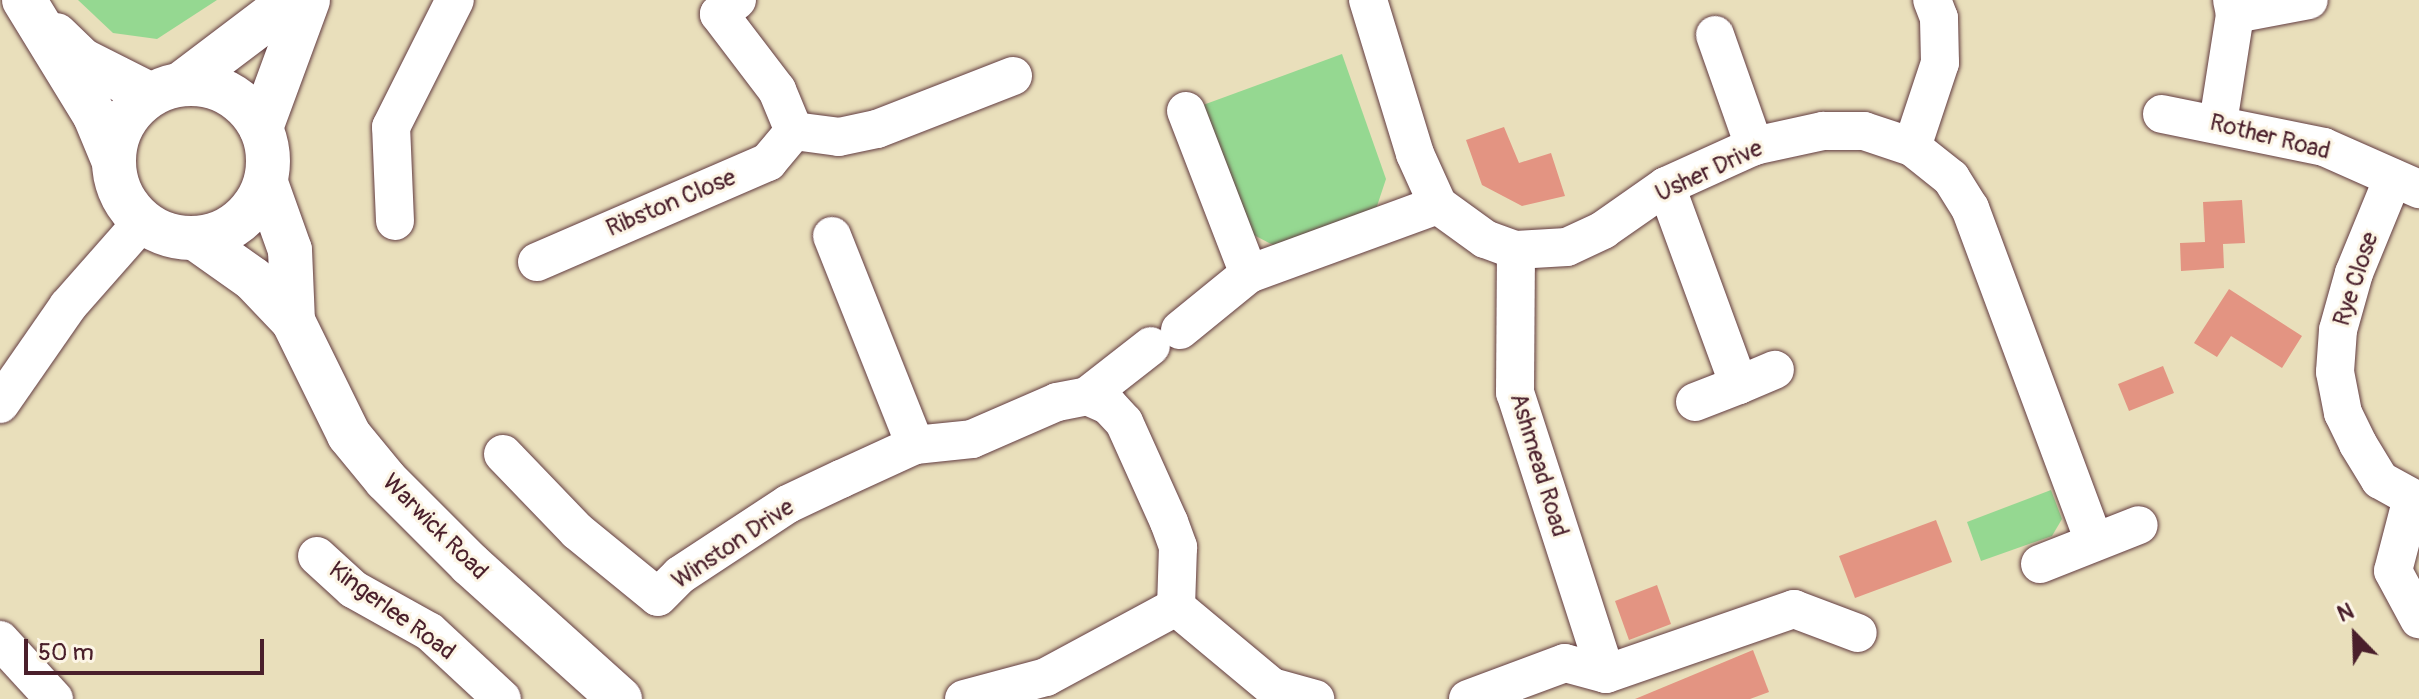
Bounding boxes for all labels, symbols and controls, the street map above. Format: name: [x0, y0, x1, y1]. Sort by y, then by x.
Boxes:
street label: Rother Road: [2207, 108, 2333, 166]
street label: Usher Drive: [1651, 134, 1767, 208]
street label: Ribston Close: [602, 163, 740, 243]
street label: Rye Close: [2327, 228, 2385, 330]
street label: Ashmead Road: [1504, 390, 1574, 540]
street label: Warwick Road: [376, 468, 494, 586]
street label: Winston Drive: [667, 493, 799, 595]
street label: Kingerlee Road: [323, 556, 461, 666]
north arrow: [2315, 595, 2395, 675]
text: N: [2333, 597, 2358, 629]
scale bar: [28, 623, 268, 673]
text: 50 m: [38, 638, 94, 667]

